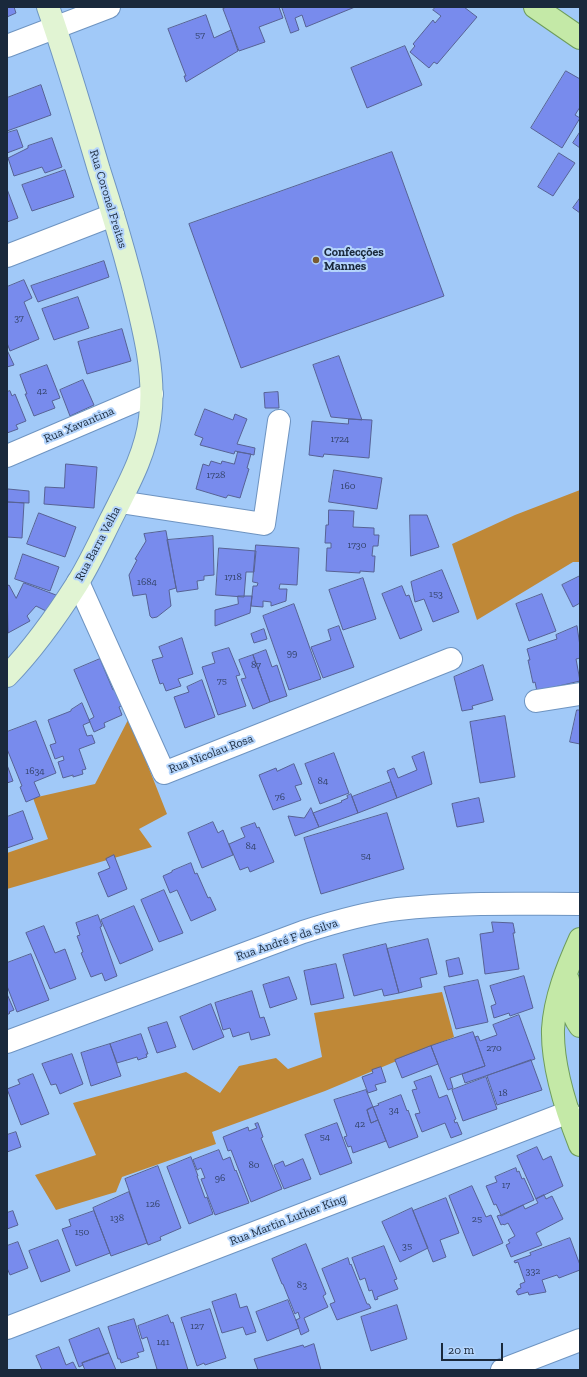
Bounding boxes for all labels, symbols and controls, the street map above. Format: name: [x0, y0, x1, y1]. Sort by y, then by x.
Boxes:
house number: 57: [195, 29, 205, 41]
street label: Rua Coronel Freitas: [86, 148, 130, 250]
place label: Confecções Mannes: [324, 246, 384, 274]
marker: Confecções Mannes: [311, 255, 321, 265]
house number: 37: [14, 312, 24, 324]
house number: 42: [37, 385, 47, 397]
street label: Rua Xavantina: [42, 404, 116, 446]
house number: 1724: [331, 433, 349, 445]
house number: 1728: [207, 469, 225, 481]
house number: 160: [341, 480, 355, 492]
street label: Rua Barra Velha: [72, 504, 124, 584]
house number: 1730: [347, 539, 367, 551]
house number: 1718: [224, 571, 242, 583]
house number: 1684: [137, 576, 157, 588]
house number: 153: [429, 588, 443, 600]
house number: 99: [287, 647, 297, 659]
house number: 87: [251, 659, 261, 671]
house number: 75: [217, 675, 227, 687]
street label: Rua Nicolau Rosa: [167, 731, 255, 777]
house number: 1634: [25, 765, 45, 777]
house number: 84: [318, 775, 328, 787]
house number: 76: [275, 791, 285, 803]
house number: 84: [246, 840, 256, 852]
house number: 54: [361, 850, 371, 862]
street label: Rua André F da Silva: [234, 916, 340, 964]
house number: 270: [486, 1042, 502, 1054]
house number: 18: [498, 1087, 508, 1099]
house number: 34: [389, 1104, 399, 1116]
house number: 42: [355, 1118, 365, 1130]
house number: 54: [320, 1131, 330, 1143]
house number: 80: [248, 1159, 260, 1171]
house number: 96: [215, 1172, 225, 1184]
house number: 17: [502, 1179, 510, 1191]
street label: Rua Martin Luther King: [228, 1191, 348, 1249]
house number: 126: [146, 1198, 160, 1210]
house number: 138: [110, 1212, 124, 1224]
house number: 25: [472, 1213, 482, 1225]
house number: 150: [75, 1226, 89, 1238]
house number: 35: [402, 1240, 412, 1252]
house number: 332: [526, 1265, 540, 1277]
house number: 83: [297, 1279, 307, 1291]
house number: 127: [190, 1320, 204, 1332]
scale bar: [443, 1335, 505, 1361]
house number: 141: [156, 1336, 170, 1348]
text: 20 m: [448, 1343, 474, 1357]

